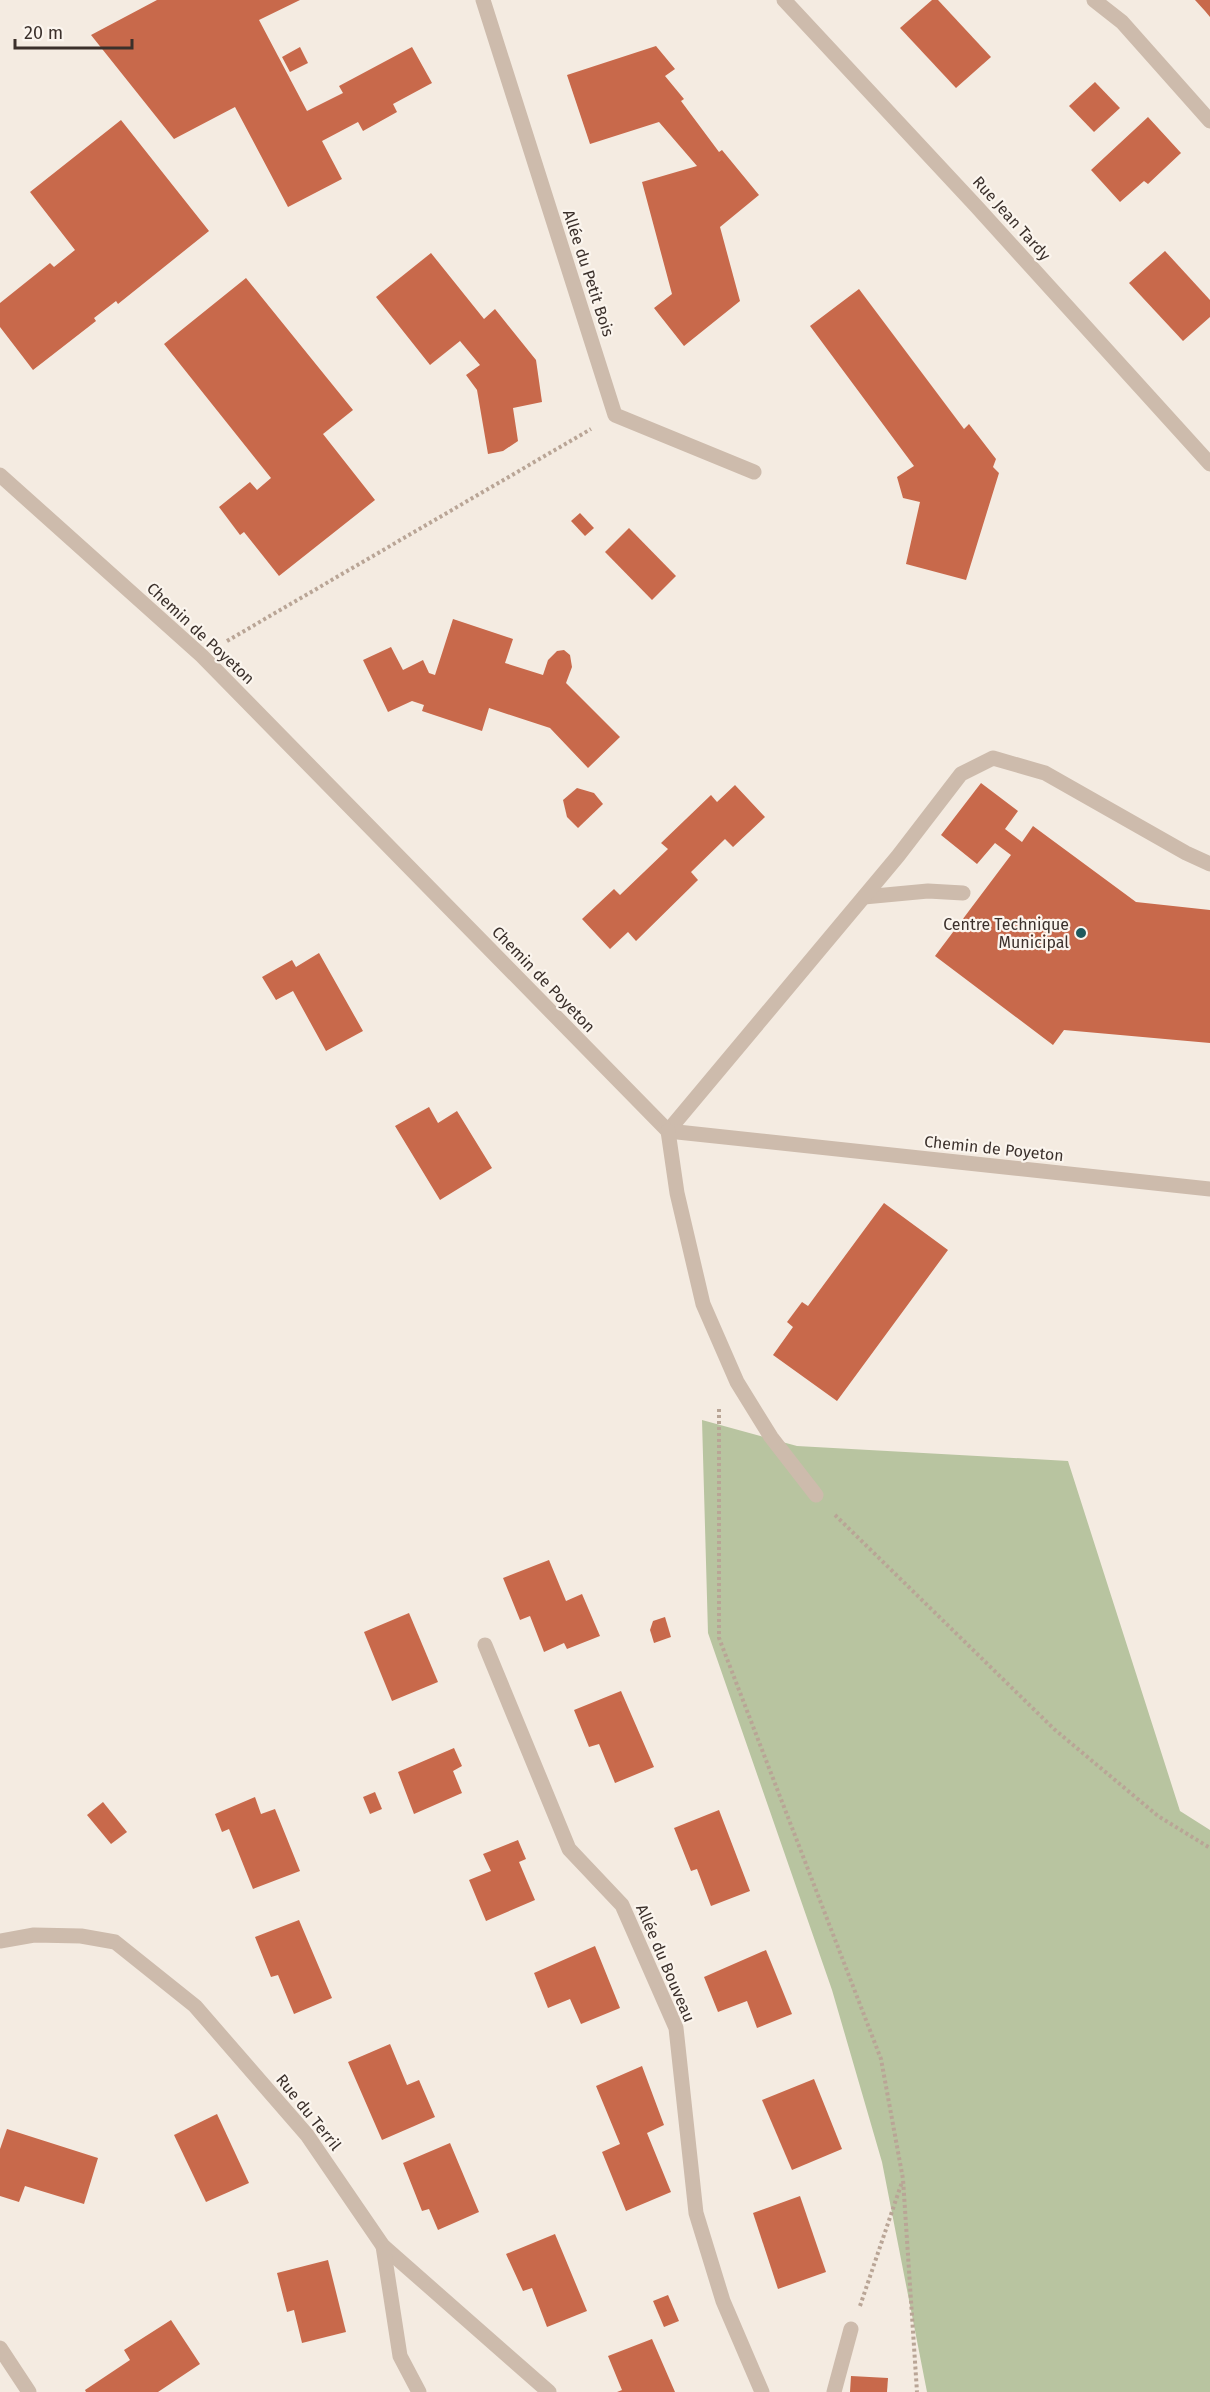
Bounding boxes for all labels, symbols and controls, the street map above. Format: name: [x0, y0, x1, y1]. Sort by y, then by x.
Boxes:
scale bar: [15, 12, 132, 50]
text: 20 m: [24, 22, 63, 44]
street label: Rue Jean Tardy: [969, 172, 1055, 265]
street label: Allée du Petit Bois: [559, 207, 618, 339]
street label: Chemin de Poyeton: [143, 579, 258, 688]
place label: Centre Technique Municipal: [943, 915, 1069, 952]
street label: Chemin de Poyeton: [488, 922, 599, 1036]
marker: Centre Technique Municipal: [1074, 926, 1088, 940]
street label: Chemin de Poyeton: [923, 1132, 1065, 1165]
street label: Allée du Bouveau: [632, 1901, 699, 2025]
street label: Rue du Terril: [272, 2070, 345, 2155]

